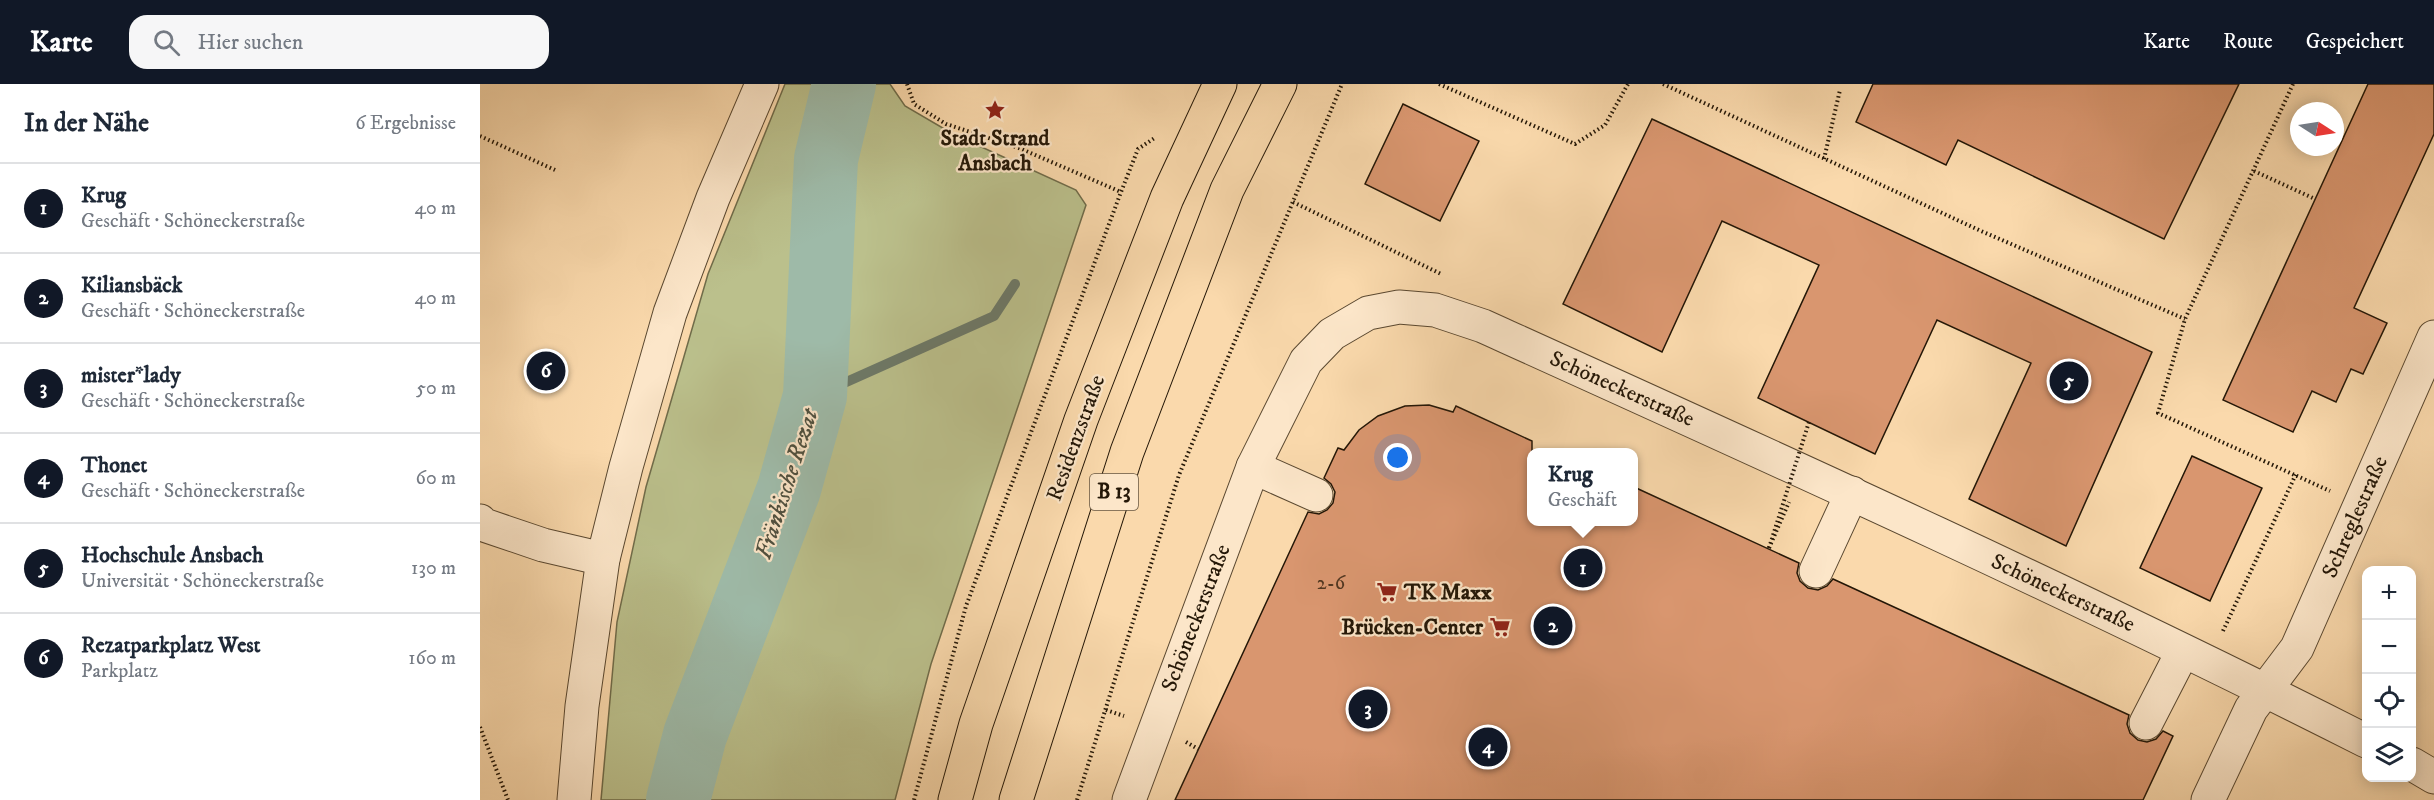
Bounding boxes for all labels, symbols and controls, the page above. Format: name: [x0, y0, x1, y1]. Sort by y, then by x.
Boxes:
search box: [129, 15, 549, 69]
text: Karte: [30, 25, 93, 60]
icon: search: [150, 26, 183, 59]
text: Hier suchen: [198, 29, 303, 56]
text: Karte: [2143, 29, 2190, 55]
text: Route: [2223, 29, 2273, 55]
text: Gespeichert: [2306, 29, 2404, 55]
place icon: Stadt Strand Ansbach: [983, 98, 1007, 122]
north arrow: [2290, 102, 2344, 156]
text: In der Nähe: [24, 107, 149, 140]
text: 6 Ergebnisse: [355, 111, 456, 136]
place label: Stadt Strand Ansbach: [940, 125, 1051, 177]
text: Krug: [81, 182, 126, 209]
text: 1: [40, 196, 47, 221]
text: 40 m: [414, 196, 456, 221]
text: Geschäft · Schöneckerstraße: [81, 209, 305, 234]
text: Kiliansbäck: [81, 272, 183, 299]
text: 2: [39, 286, 48, 311]
text: 40 m: [414, 286, 456, 311]
text: Geschäft · Schöneckerstraße: [81, 299, 305, 324]
street label: Schöneckerstraße: [1545, 345, 1699, 433]
pin: 6: [526, 348, 566, 394]
pin: 5: [2050, 358, 2088, 404]
text: mister*lady: [81, 362, 181, 389]
street label: Residenzstraße: [1041, 371, 1111, 505]
text: 3: [40, 376, 47, 401]
text: 50 m: [416, 376, 456, 401]
text: Geschäft · Schöneckerstraße: [81, 389, 305, 414]
water label: Fränkische Rezat: [749, 404, 826, 563]
your location: [1383, 443, 1412, 472]
popup: [1527, 448, 1638, 526]
text: Thonet: [81, 452, 147, 479]
street label: Schreglestraße: [2316, 452, 2394, 582]
text: Krug: [1548, 461, 1593, 488]
text: 4: [38, 466, 49, 491]
text: 60 m: [416, 466, 456, 491]
road number: B 13: [1090, 474, 1138, 510]
text: Geschäft · Schöneckerstraße: [81, 479, 305, 504]
text: Geschäft: [1548, 488, 1617, 513]
street label: Schöneckerstraße: [1156, 541, 1236, 695]
text: Hochschule Ansbach: [81, 542, 264, 569]
pin: 1: [1564, 546, 1602, 590]
street label: Schöneckerstraße: [1987, 548, 2139, 638]
text: 5: [39, 556, 48, 581]
text: 130 m: [411, 556, 456, 581]
map controls: [2362, 566, 2416, 782]
button: +: [2362, 566, 2416, 620]
text: Universität · Schöneckerstraße: [81, 569, 324, 594]
house number: 2-6: [1317, 571, 1346, 596]
place label: TK Maxx: [1403, 579, 1492, 606]
supermarket icon: TK Maxx: [1375, 580, 1399, 604]
pin: 2: [1534, 604, 1572, 648]
place label: Brücken-Center: [1341, 614, 1484, 641]
supermarket icon: Brücken-Center: [1488, 615, 1512, 639]
button: −: [2362, 620, 2416, 674]
text: Rezatparkplatz West: [81, 632, 261, 659]
text: 6: [38, 646, 49, 671]
text: 160 m: [408, 646, 456, 671]
text: Parkplatz: [81, 659, 158, 684]
button: locate: [2362, 674, 2416, 728]
pin: 3: [1348, 686, 1388, 732]
pin: 4: [1468, 724, 1508, 770]
button: layers: [2362, 728, 2416, 782]

